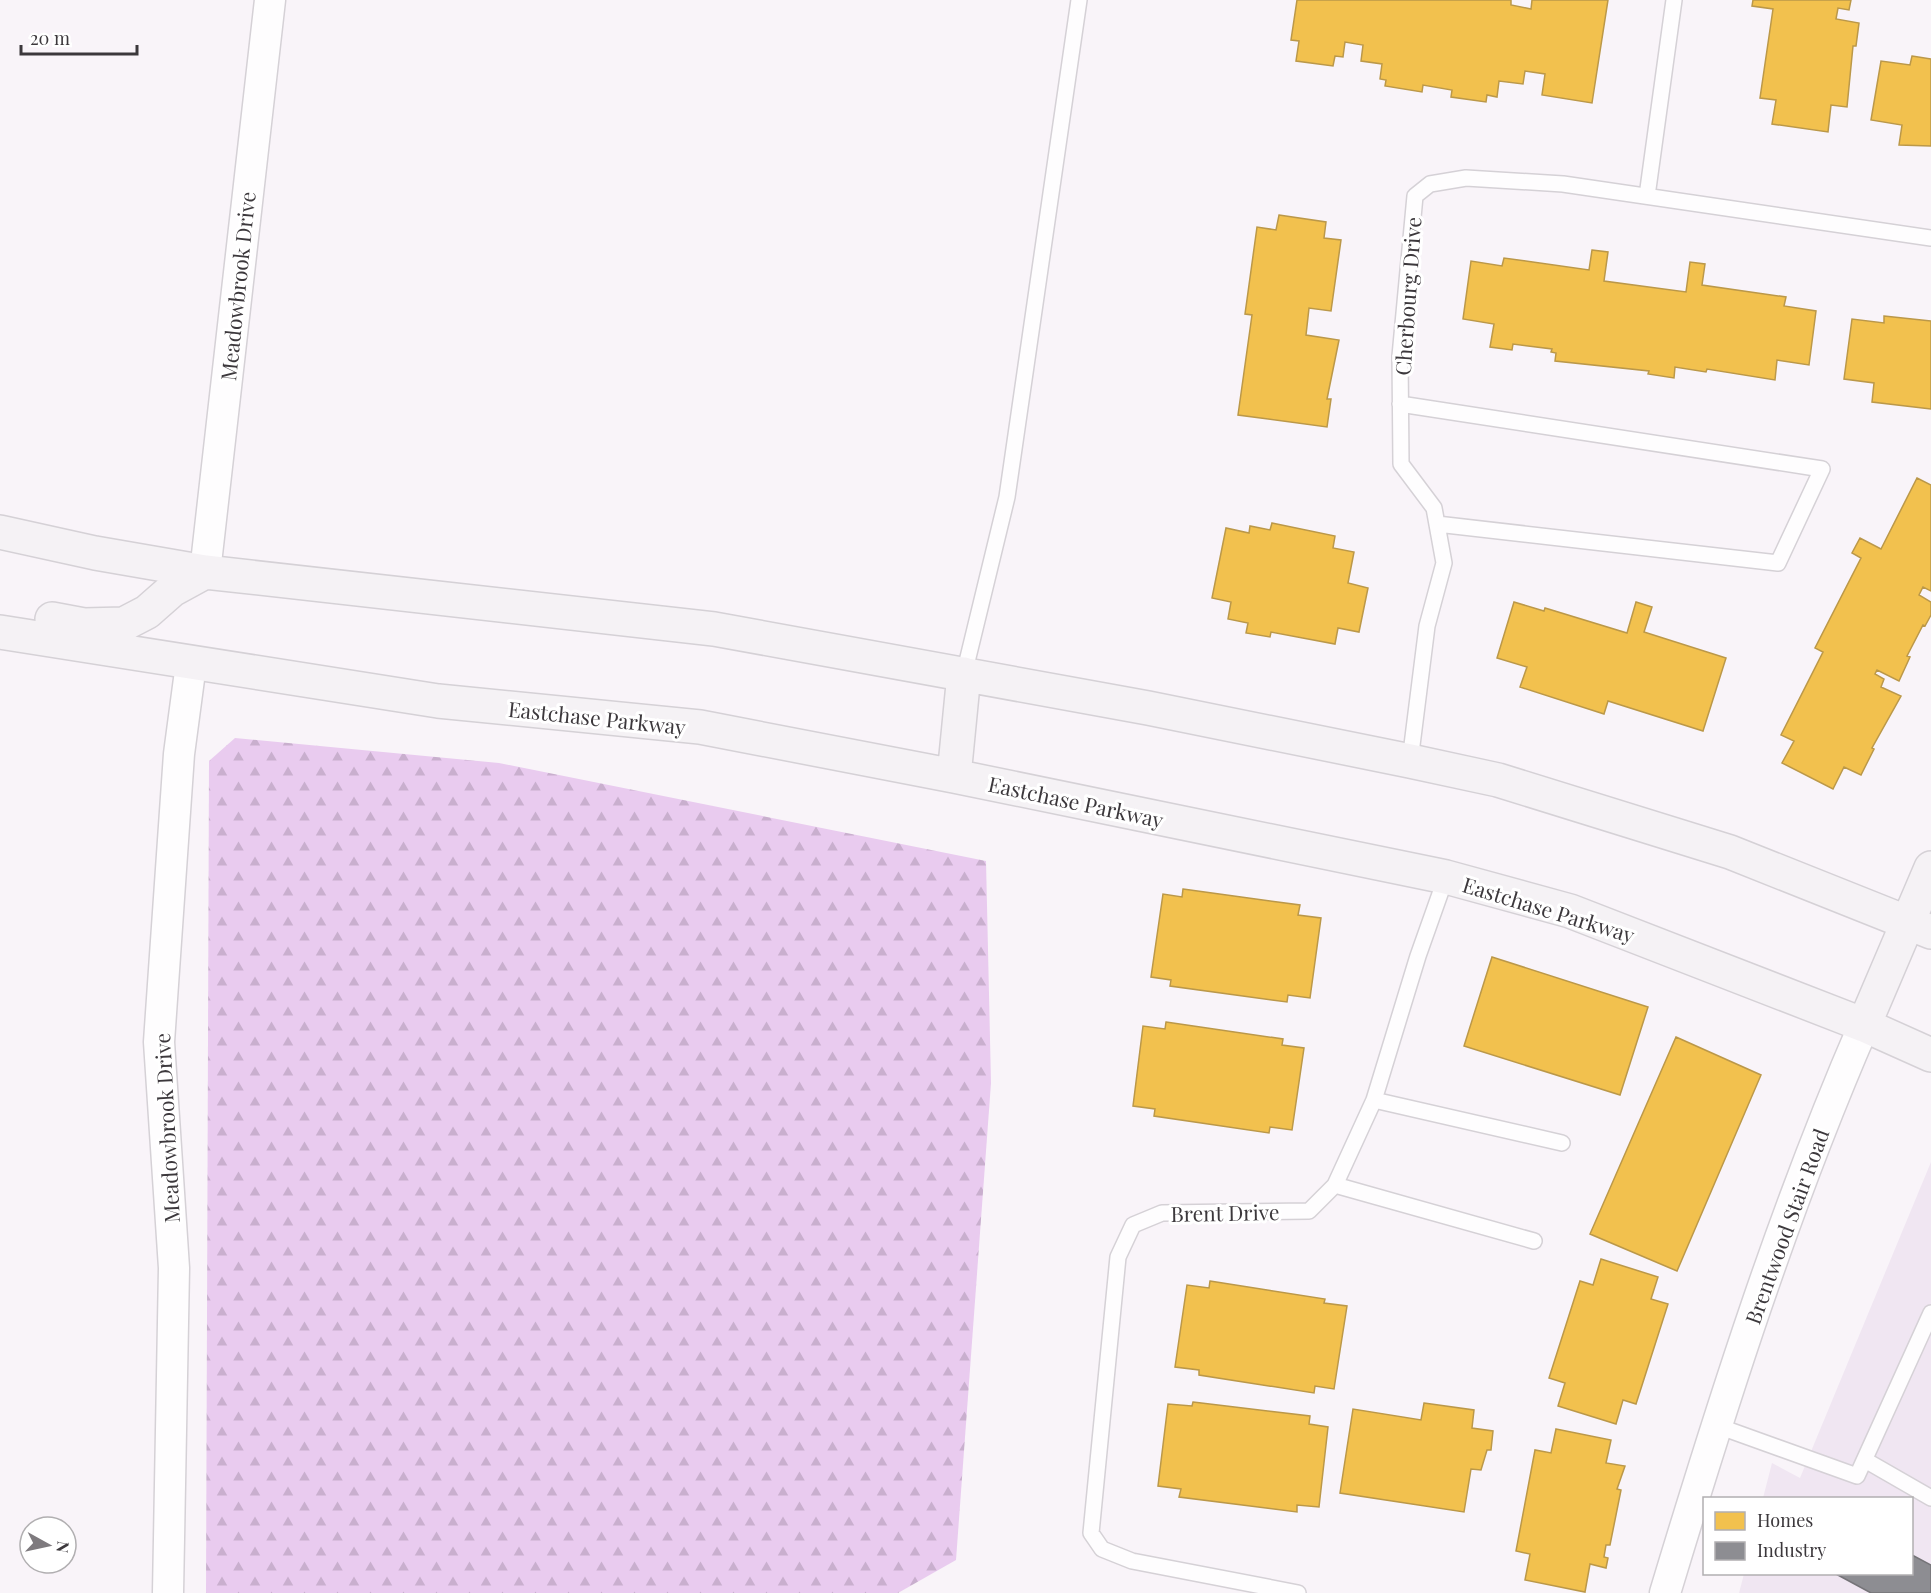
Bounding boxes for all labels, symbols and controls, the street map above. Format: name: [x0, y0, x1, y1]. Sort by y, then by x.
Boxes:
scale bar: [21, 18, 136, 56]
text: 20 m: [30, 26, 70, 50]
street label: Meadowbrook Drive: [213, 190, 261, 382]
street label: Cherbourg Drive: [1387, 216, 1427, 376]
street label: Eastchase Parkway: [507, 694, 688, 740]
street label: Eastchase Parkway: [986, 769, 1167, 833]
street label: Eastchase Parkway: [1460, 870, 1639, 949]
street label: Meadowbrook Drive: [147, 1032, 185, 1224]
street label: Brentwood Stair Road: [1738, 1124, 1834, 1328]
street label: Brent Drive: [1170, 1197, 1280, 1227]
legend: [1703, 1497, 1913, 1575]
text: Homes: [1757, 1508, 1813, 1532]
north arrow: [18, 1515, 78, 1575]
text: Industry: [1757, 1538, 1826, 1562]
text: N: [52, 1540, 75, 1555]

